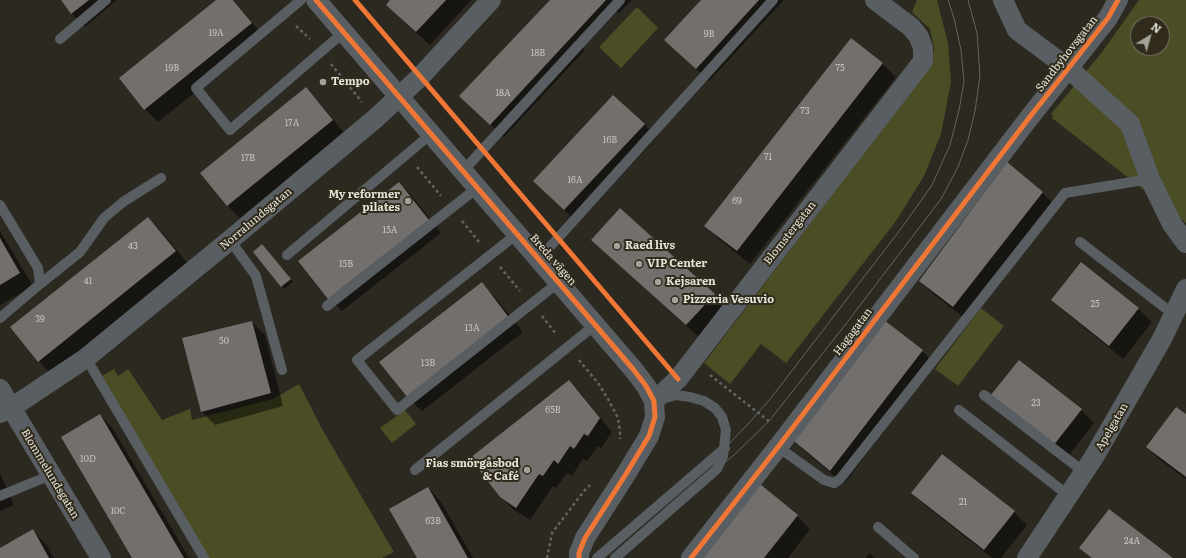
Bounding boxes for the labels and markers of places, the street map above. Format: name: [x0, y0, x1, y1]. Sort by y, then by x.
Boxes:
place label: Tempo: [331, 75, 370, 89]
marker: Tempo: [318, 77, 328, 87]
place label: My reformer pilates: [329, 188, 400, 214]
marker: My reformer pilates: [403, 196, 413, 206]
place label: Raed livs: [625, 239, 675, 253]
marker: Raed livs: [612, 241, 622, 251]
place label: VIP Center: [647, 257, 707, 271]
marker: VIP Center: [634, 259, 644, 269]
place label: Kejsaren: [666, 275, 716, 289]
marker: Kejsaren: [653, 277, 663, 287]
place label: Pizzeria Vesuvio: [683, 293, 774, 307]
marker: Pizzeria Vesuvio: [670, 295, 680, 305]
place label: Fias smörgåsbod & Café: [425, 457, 519, 483]
marker: Fias smörgåsbod & Café: [522, 465, 532, 475]

